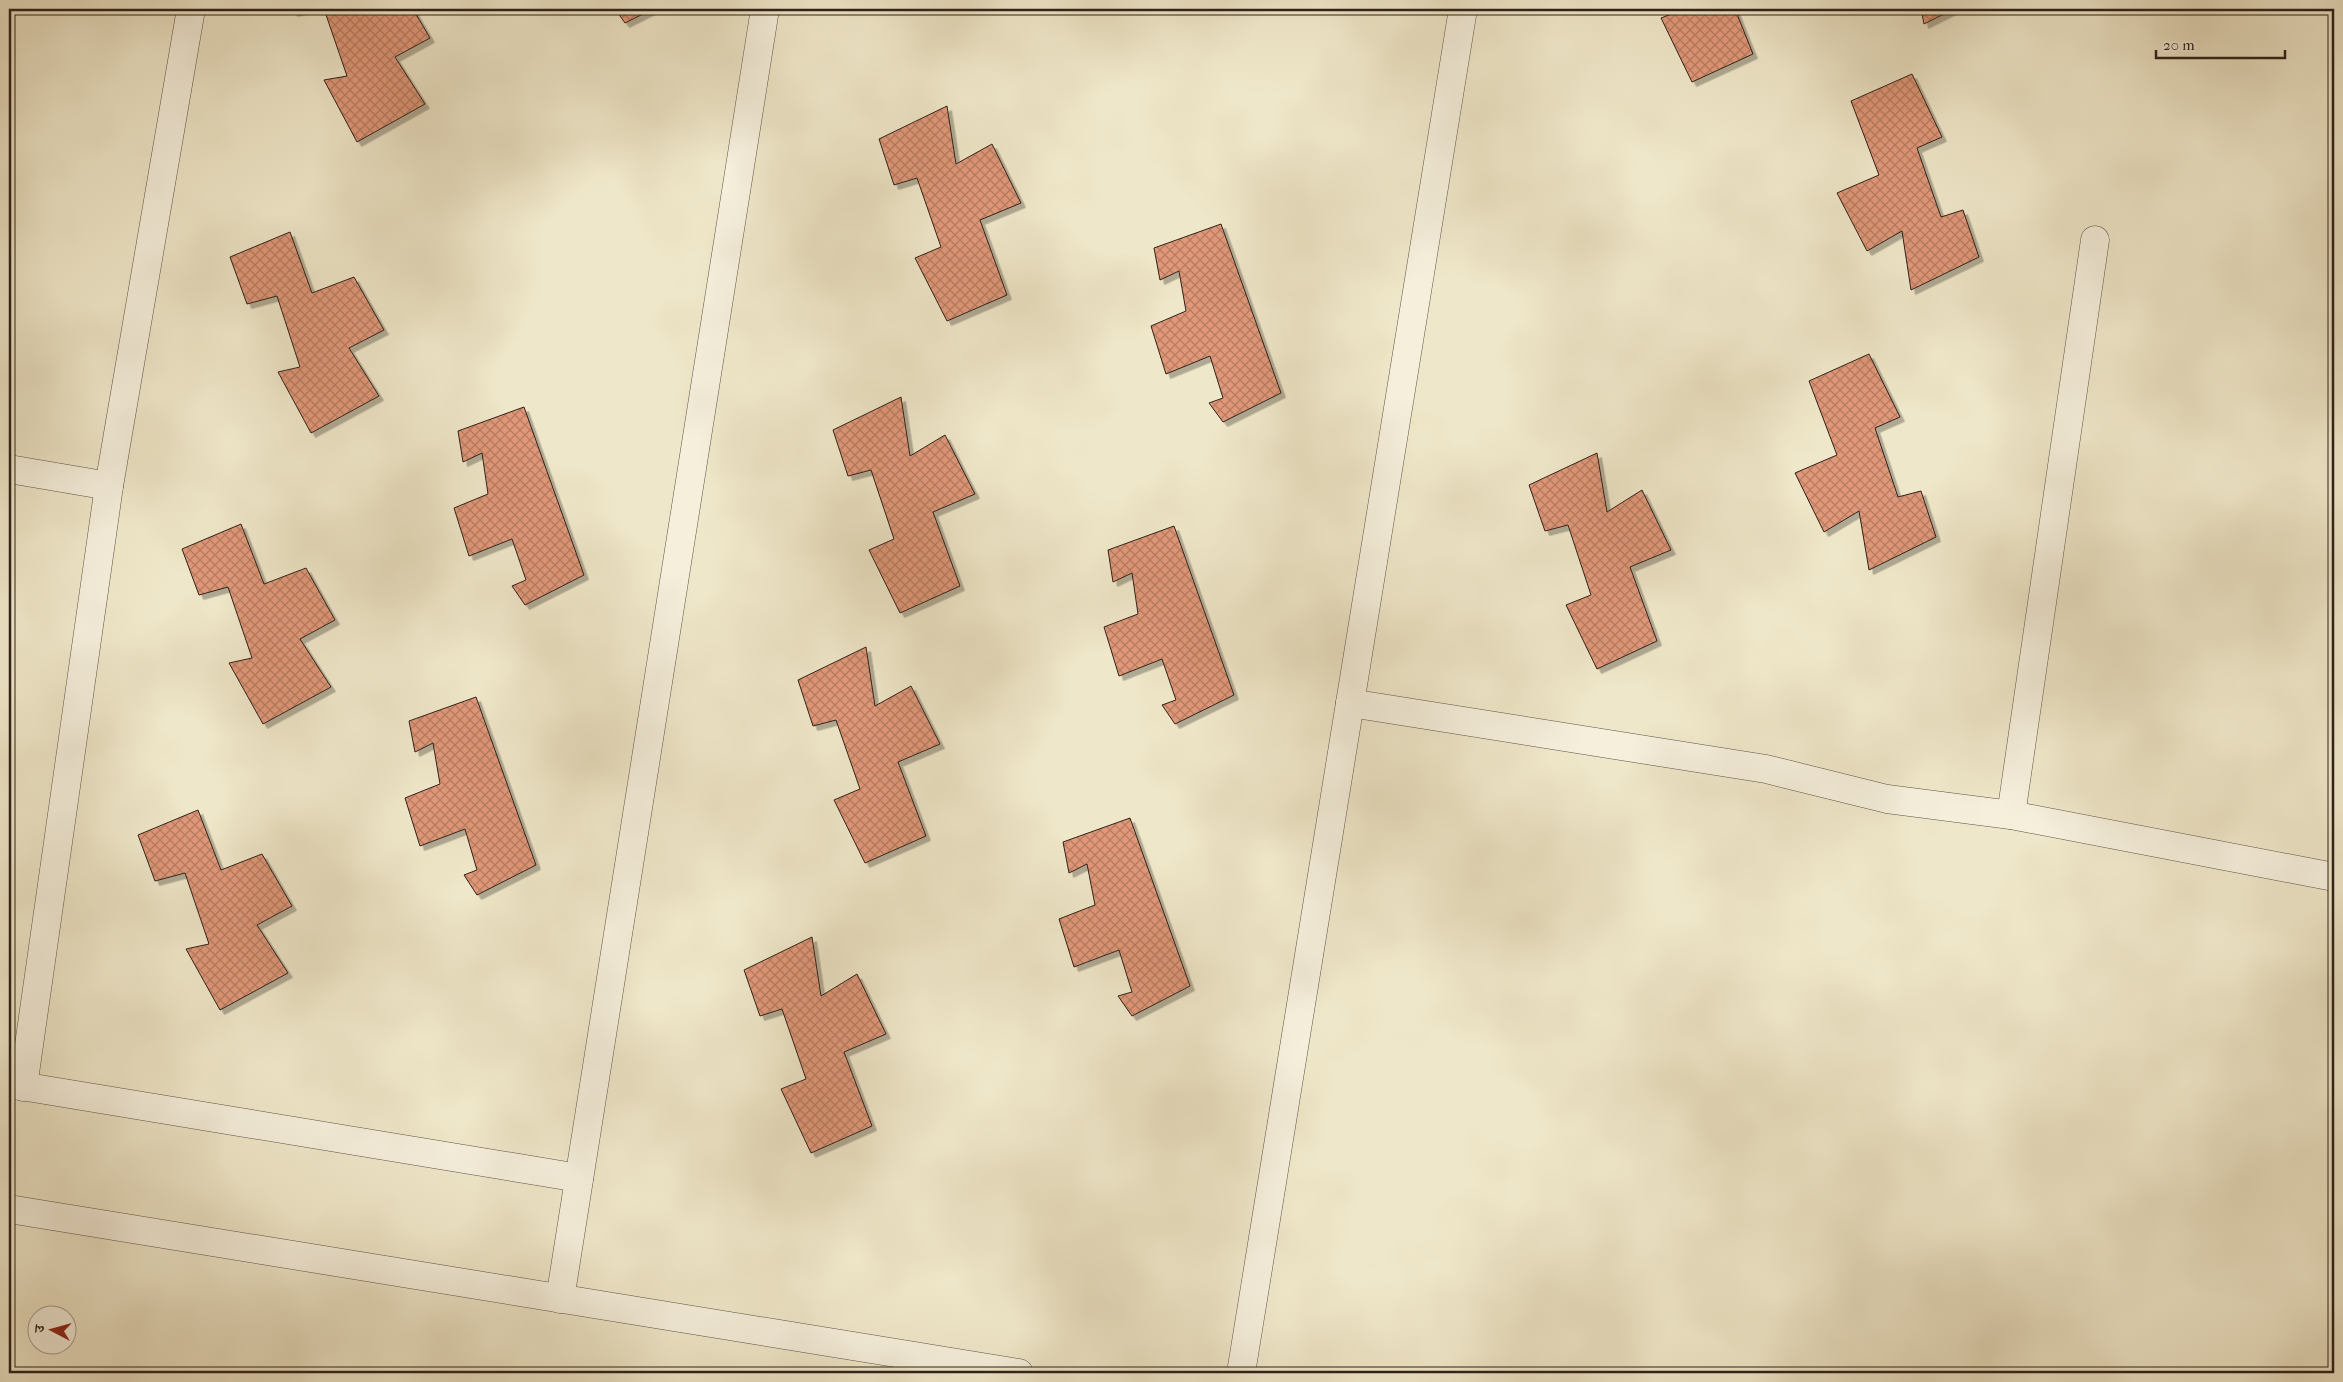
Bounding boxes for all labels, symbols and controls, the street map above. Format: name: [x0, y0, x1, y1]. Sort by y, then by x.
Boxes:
scale bar: [2156, 28, 2284, 60]
text: 20 m: [2163, 36, 2195, 54]
north arrow: [28, 1304, 78, 1354]
text: उ: [31, 1323, 48, 1334]

